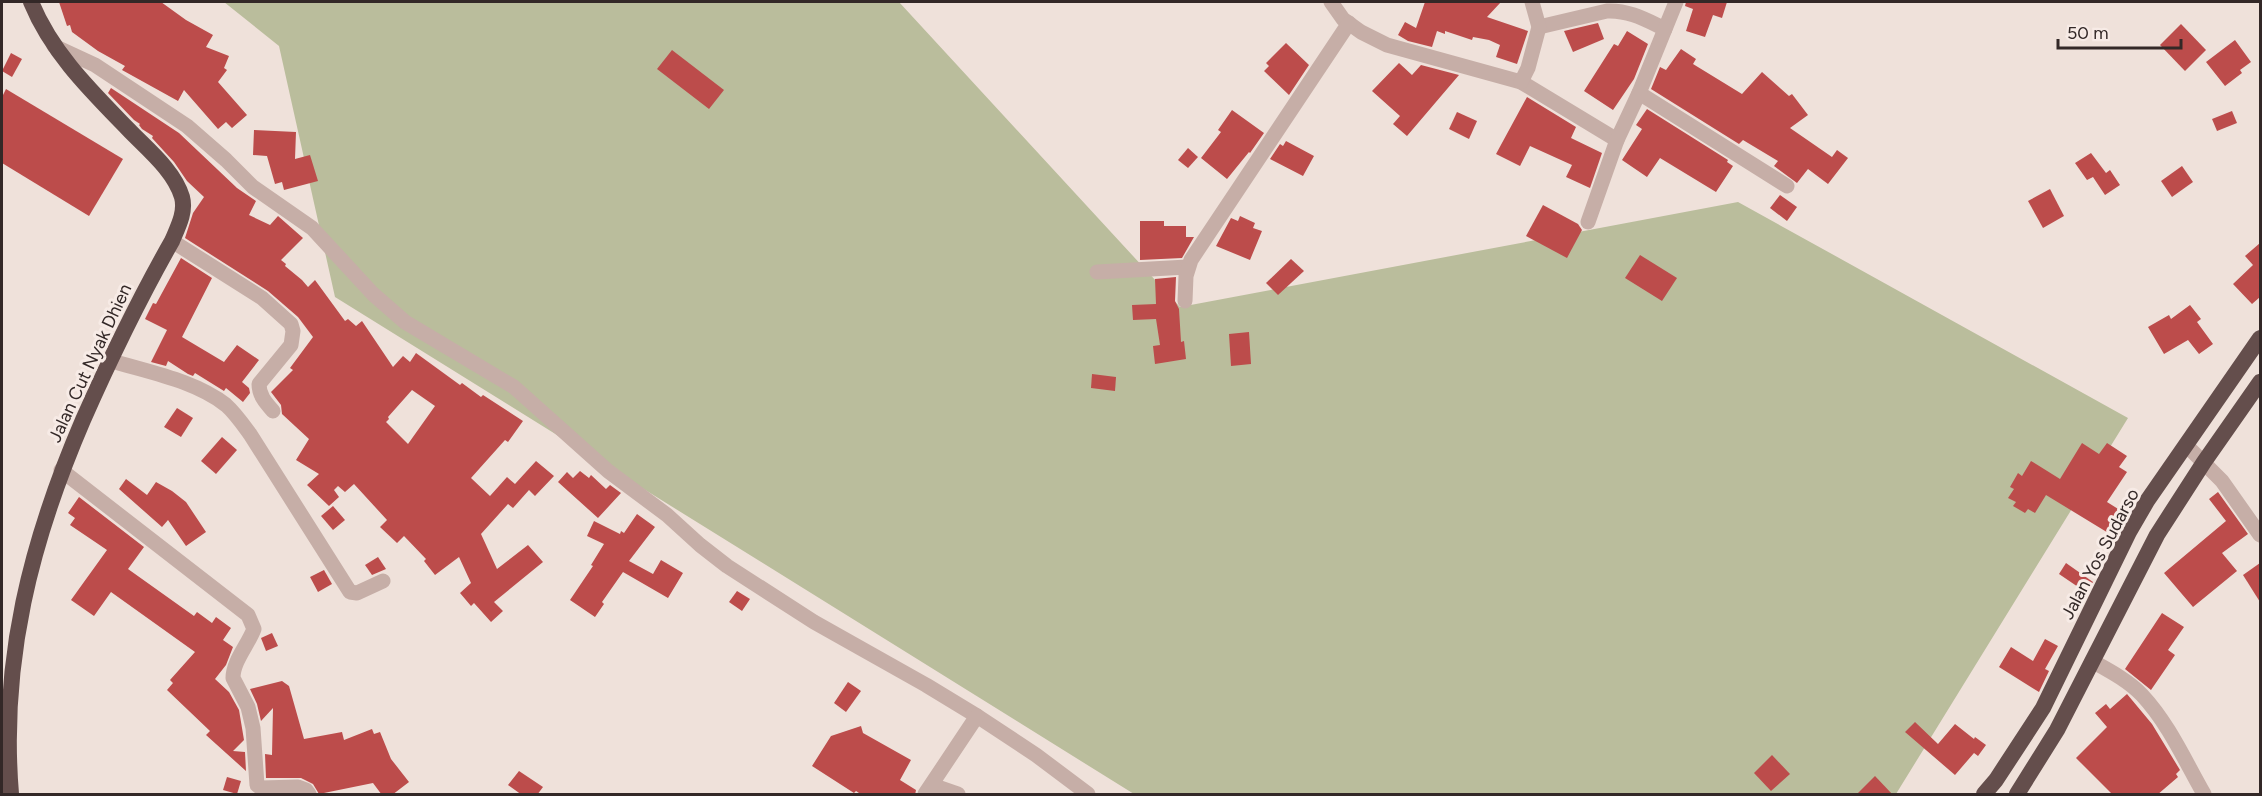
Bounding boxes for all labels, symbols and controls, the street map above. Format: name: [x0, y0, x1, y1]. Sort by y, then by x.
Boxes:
scale bar: [2058, 12, 2181, 50]
text: 50 m: [2067, 22, 2109, 44]
street label: Jalan Cut Nyak Dhien: [44, 280, 136, 446]
street label: Jalan Yos Sudarso: [2056, 485, 2144, 623]

